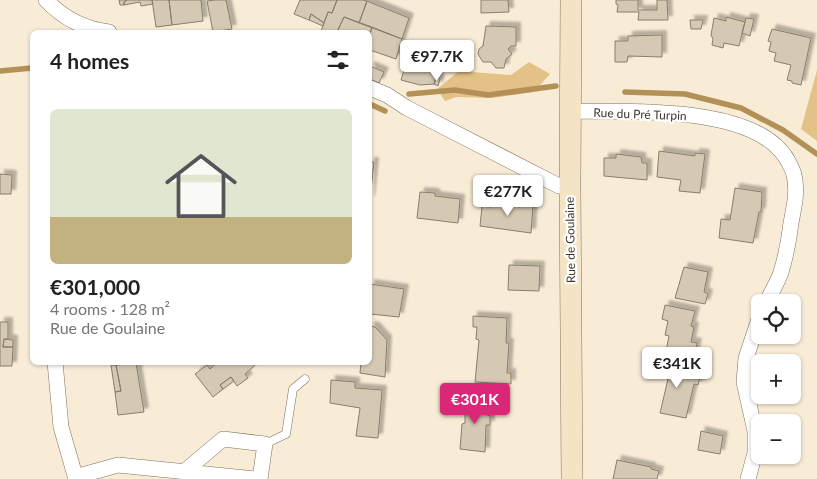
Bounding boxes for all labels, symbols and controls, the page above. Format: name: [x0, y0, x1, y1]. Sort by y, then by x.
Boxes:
pin: €97.7K: [396, 39, 478, 82]
icon: filters: [324, 46, 352, 74]
text: €97.7K: [411, 46, 463, 65]
text: 4 homes: [50, 48, 129, 73]
street label: Rue du Pré Turpin: [593, 105, 687, 123]
icon: home: [156, 141, 246, 231]
pin: €277K: [473, 174, 543, 217]
text: €277K: [484, 181, 532, 200]
street label: Rue de Goulaine: [562, 197, 578, 283]
text: €301,000: [50, 274, 140, 299]
map controls: [751, 294, 801, 464]
button: locate: [751, 294, 801, 344]
text: 4 rooms · 128 m²: [50, 299, 170, 318]
text: Rue de Goulaine: [50, 318, 165, 337]
pin: €341K: [642, 346, 712, 389]
text: €341K: [653, 353, 701, 372]
button: +: [751, 354, 801, 404]
pin: €301K: [440, 382, 510, 425]
text: €301K: [451, 389, 499, 408]
button: −: [751, 414, 801, 464]

